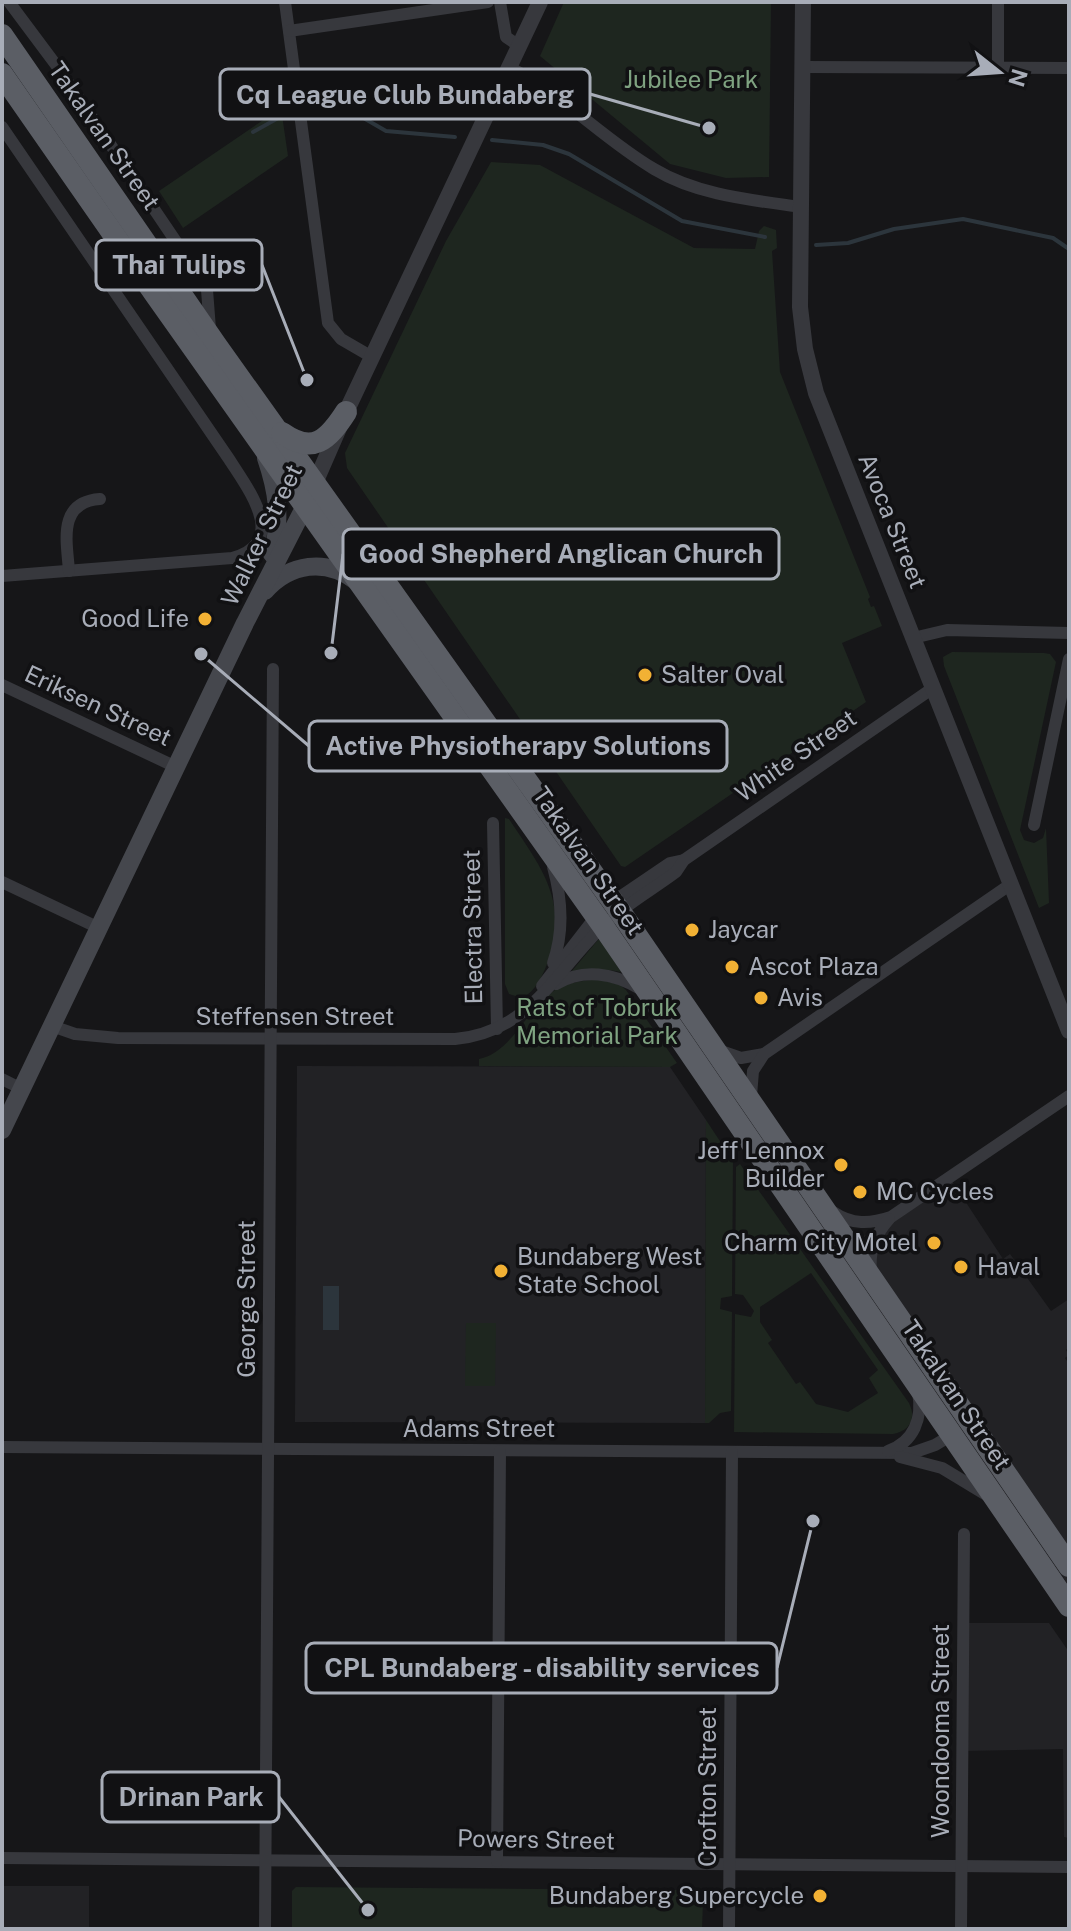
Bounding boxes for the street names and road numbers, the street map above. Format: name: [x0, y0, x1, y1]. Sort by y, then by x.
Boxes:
street label: Takalvan Street: [43, 56, 166, 215]
street label: Avoca Street: [853, 449, 933, 592]
street label: Walker Street: [215, 459, 307, 610]
street label: Eriksen Street: [21, 659, 176, 751]
street label: White Street: [730, 703, 861, 807]
street label: Takalvan Street: [527, 781, 650, 940]
street label: Electra Street: [457, 849, 487, 1005]
street label: Steffensen Street: [196, 1002, 394, 1030]
street label: George Street: [232, 1220, 260, 1378]
street label: Takalvan Street: [897, 1314, 1017, 1474]
street label: Adams Street: [403, 1414, 555, 1442]
street label: Woondooma Street: [926, 1624, 954, 1838]
street label: Crofton Street: [693, 1707, 721, 1867]
street label: Powers Street: [457, 1824, 615, 1854]

